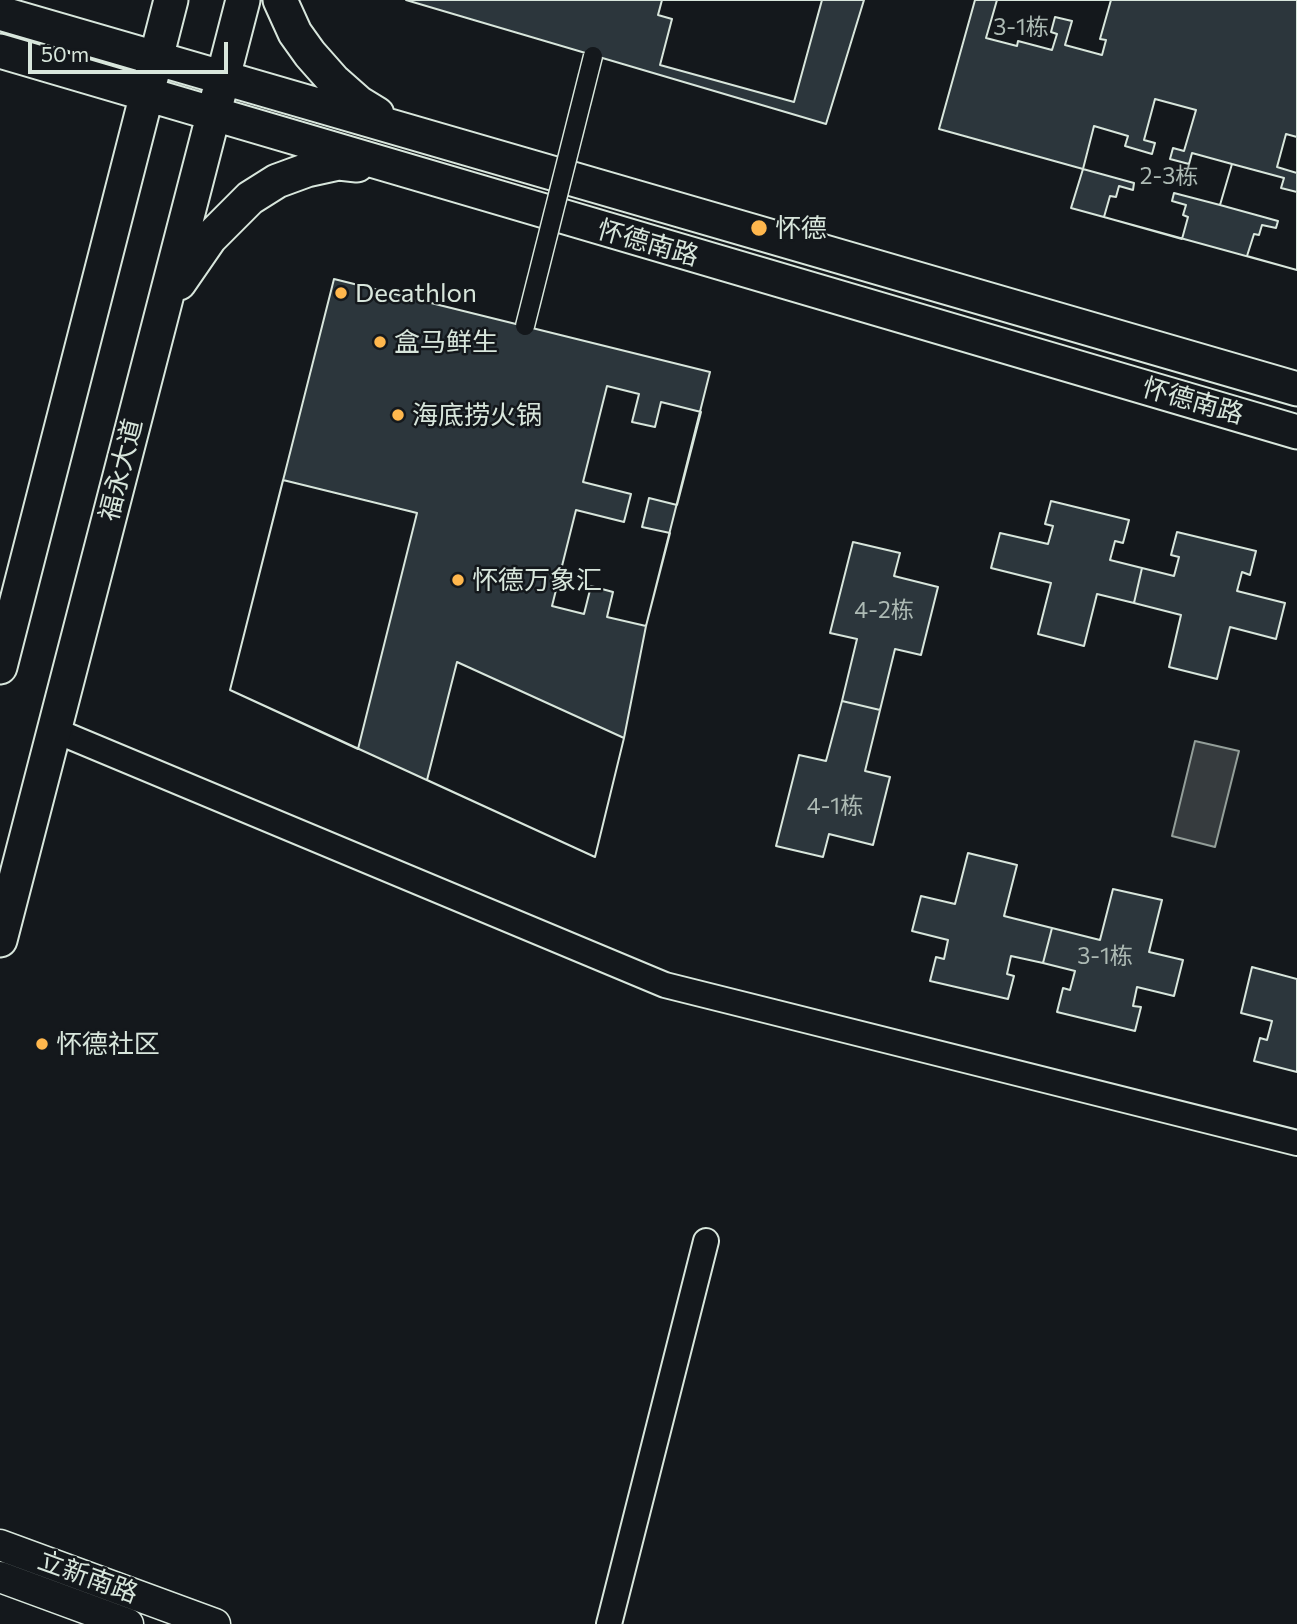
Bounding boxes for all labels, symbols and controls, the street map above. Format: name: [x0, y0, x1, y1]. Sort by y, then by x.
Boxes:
house number: 3-1栋: [993, 13, 1049, 41]
scale bar: [32, 28, 231, 72]
text: 50 m: [41, 41, 89, 66]
house number: 2-3栋: [1140, 162, 1198, 190]
place label: 怀德: [775, 212, 827, 244]
street label: 怀德南路: [594, 214, 702, 272]
marker: 怀德: [749, 218, 769, 238]
place label: Decathlon: [355, 277, 477, 309]
marker: Decathlon: [333, 285, 349, 301]
place label: 盒马鲜生: [394, 326, 498, 358]
marker: 盒马鲜生: [372, 334, 388, 350]
street label: 怀德南路: [1139, 372, 1247, 430]
place label: 海底捞火锅: [412, 399, 542, 431]
marker: 海底捞火锅: [390, 407, 406, 423]
street label: 福永大道: [93, 416, 149, 524]
place label: 怀德万象汇: [472, 564, 602, 596]
marker: 怀德万象汇: [450, 572, 466, 588]
house number: 4-2栋: [854, 596, 914, 624]
house number: 4-1栋: [807, 792, 863, 820]
house number: 3-1栋: [1077, 942, 1133, 970]
place label: 怀德社区: [56, 1028, 160, 1060]
marker: 怀德社区: [34, 1036, 50, 1052]
street label: 立新南路: [34, 1545, 142, 1609]

